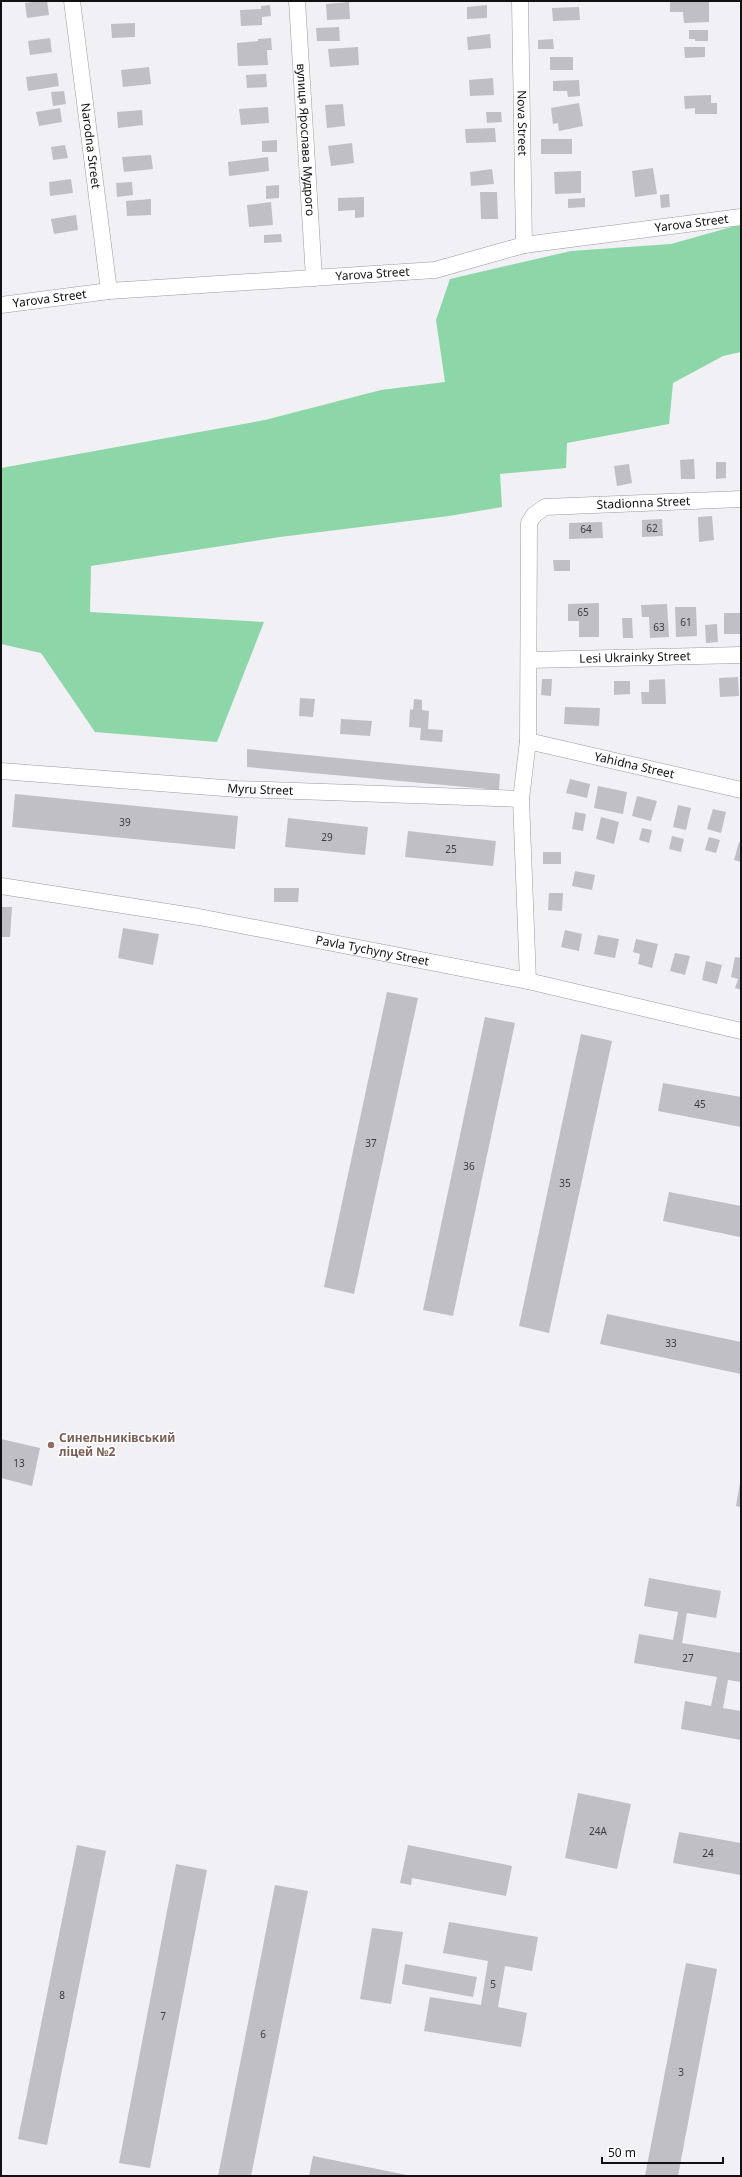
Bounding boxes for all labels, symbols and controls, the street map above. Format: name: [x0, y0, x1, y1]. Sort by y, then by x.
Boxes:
street label: вулиця Ярослава Мудрого: [293, 63, 319, 217]
street label: Nova Street: [513, 90, 532, 157]
street label: Narodna Street: [77, 102, 105, 190]
street label: Yarova Street: [654, 210, 730, 236]
street label: Yarova Street: [335, 263, 411, 284]
street label: Yarova Street: [12, 285, 88, 311]
street label: Stadionna Street: [596, 492, 691, 513]
house number: 62: [646, 521, 658, 535]
house number: 64: [580, 522, 592, 536]
house number: 65: [577, 605, 589, 619]
house number: 61: [680, 615, 692, 629]
house number: 63: [653, 620, 665, 634]
street label: Lesi Ukrainky Street: [579, 647, 692, 667]
street label: Yahidna Street: [593, 748, 677, 783]
street label: Myru Street: [227, 779, 294, 799]
house number: 39: [119, 815, 131, 829]
house number: 29: [321, 830, 333, 844]
house number: 25: [445, 842, 457, 856]
street label: Pavla Tychyny Street: [314, 931, 431, 970]
house number: 45: [694, 1097, 706, 1111]
house number: 37: [365, 1136, 377, 1150]
house number: 36: [463, 1159, 475, 1173]
house number: 35: [559, 1176, 571, 1190]
house number: 33: [665, 1336, 677, 1350]
place label: Синельниківський ліцей №2: [59, 1429, 175, 1460]
marker: Синельниківський ліцей №2: [46, 1440, 56, 1450]
house number: 13: [13, 1456, 25, 1470]
house number: 27: [682, 1651, 694, 1665]
house number: 24А: [589, 1824, 608, 1838]
house number: 24: [702, 1846, 714, 1860]
house number: 5: [490, 1977, 496, 1991]
house number: 8: [59, 1988, 65, 2002]
house number: 7: [160, 2009, 166, 2023]
house number: 6: [260, 2027, 266, 2041]
house number: 3: [678, 2065, 684, 2079]
scale bar: [602, 2139, 723, 2165]
text: 50 m: [608, 2144, 636, 2161]

